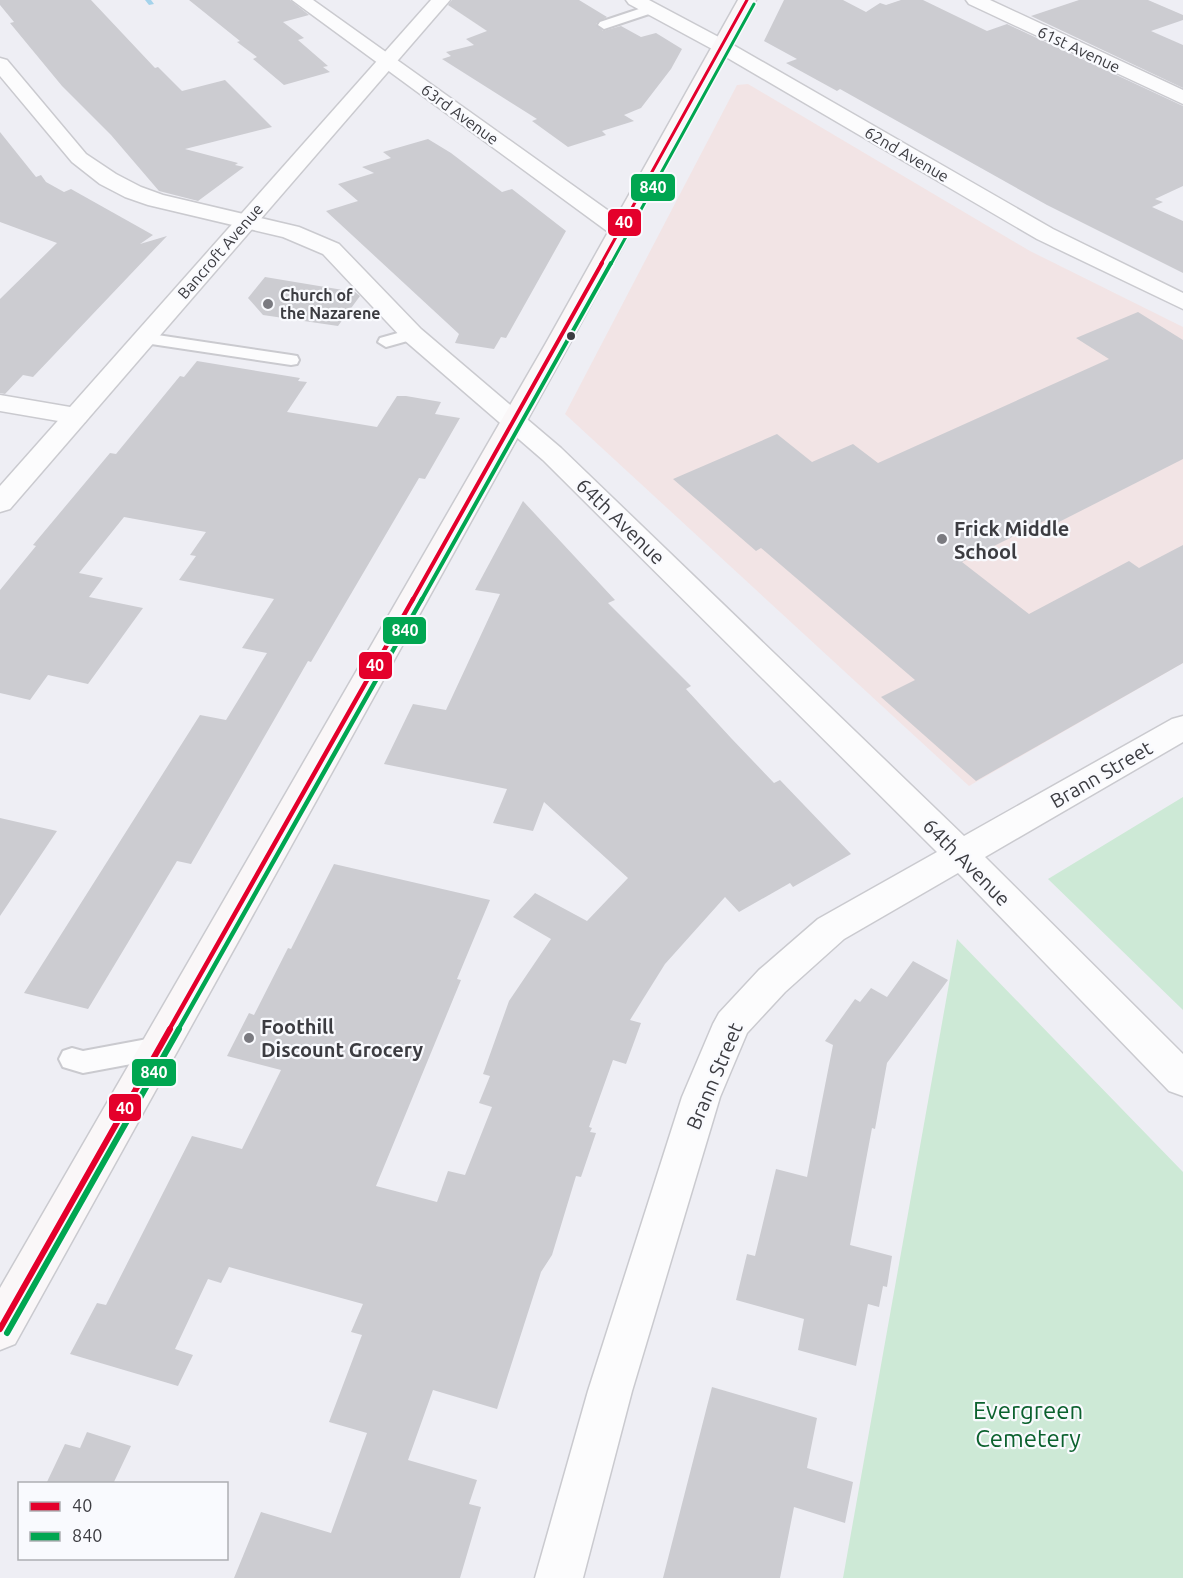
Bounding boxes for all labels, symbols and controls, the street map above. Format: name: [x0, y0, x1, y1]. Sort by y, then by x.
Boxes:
street label: 61st Avenue: [1035, 22, 1123, 76]
street label: 63rd Avenue: [418, 80, 502, 148]
street label: 62nd Avenue: [862, 123, 952, 185]
line badge: 840: [630, 173, 676, 202]
text: 840: [639, 178, 667, 196]
street label: Bancroft Avenue: [174, 200, 266, 302]
line badge: 40: [607, 208, 642, 237]
text: 40: [615, 213, 633, 231]
place label: Church of the Nazarene: [280, 286, 380, 322]
marker: Church of the Nazarene: [261, 297, 275, 311]
unlabelled marker: [565, 330, 577, 342]
street label: 64th Avenue: [572, 473, 670, 569]
place label: Frick Middle School: [954, 517, 1069, 563]
marker: Frick Middle School: [935, 532, 949, 546]
line badge: 840: [382, 616, 427, 645]
text: 840: [391, 621, 419, 639]
line badge: 40: [358, 651, 393, 680]
text: 40: [366, 656, 384, 674]
street label: Brann Street: [1046, 736, 1156, 812]
street label: 64th Avenue: [919, 814, 1015, 910]
place label: Foothill Discount Grocery: [261, 1015, 423, 1061]
street label: Brann Street: [681, 1019, 747, 1133]
marker: Foothill Discount Grocery: [242, 1031, 256, 1045]
line badge: 840: [131, 1058, 177, 1087]
text: 840: [140, 1063, 168, 1081]
line badge: 40: [108, 1093, 142, 1122]
text: 40: [116, 1099, 134, 1117]
park label: Evergreen Cemetery: [973, 1397, 1083, 1452]
legend: [18, 1482, 228, 1560]
text: 40: [72, 1495, 92, 1515]
text: 840: [72, 1525, 102, 1545]

